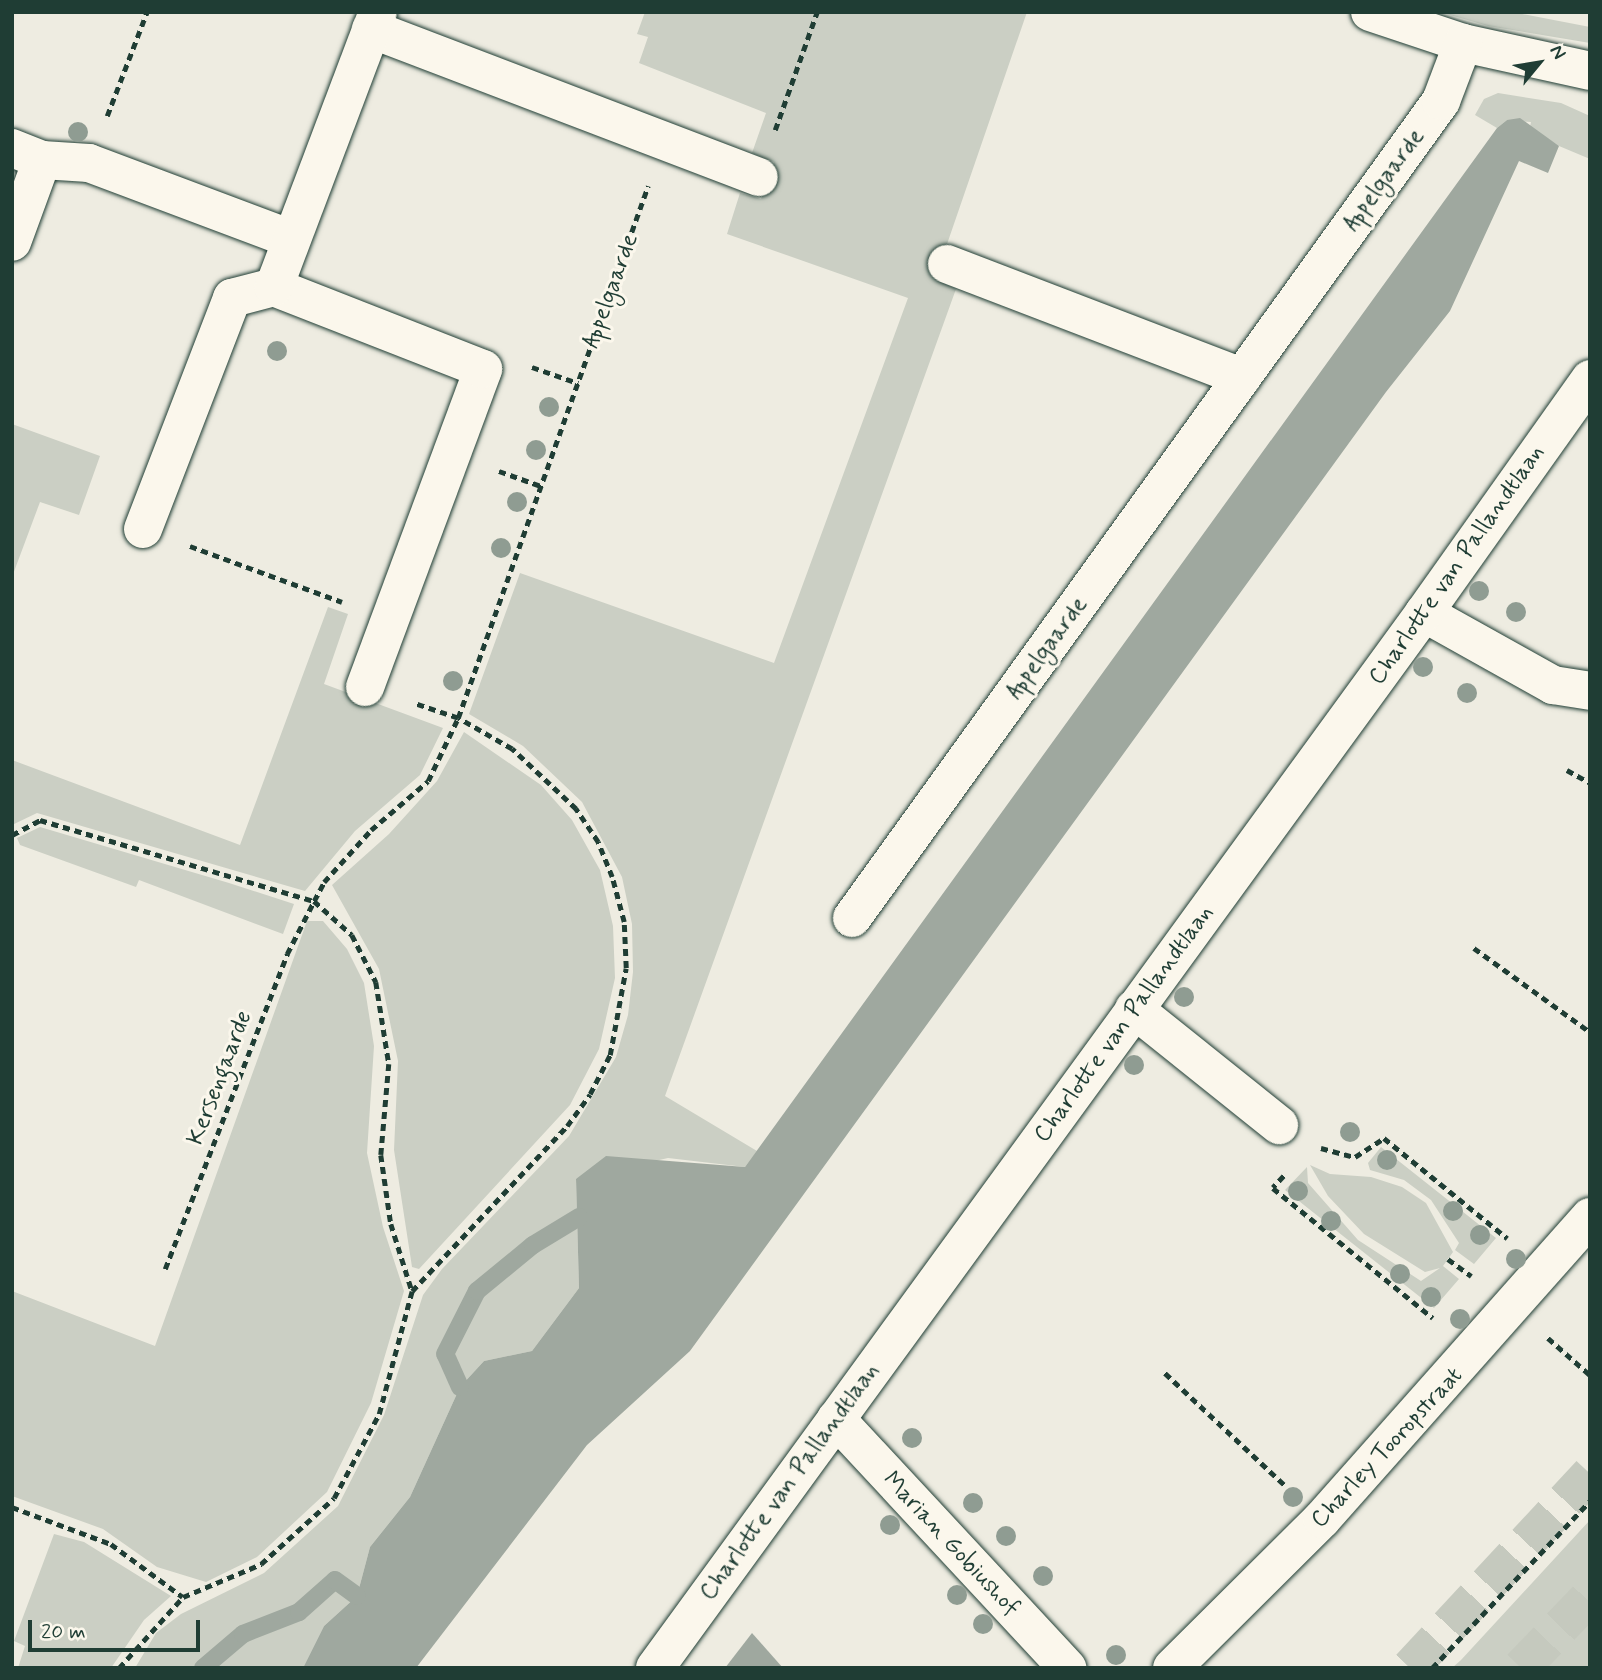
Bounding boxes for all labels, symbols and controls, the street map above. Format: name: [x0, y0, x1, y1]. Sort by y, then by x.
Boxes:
north arrow: [1504, 28, 1574, 98]
text: N: [1544, 41, 1572, 64]
street label: Appelgaarde: [1337, 123, 1431, 237]
street label: Appelgaarde: [577, 230, 645, 352]
street label: Charlotte van Pallandtlaan: [1365, 442, 1549, 688]
street label: Appelgaarde: [1000, 591, 1094, 705]
street label: Charlotte van Pallandtlaan: [1030, 902, 1218, 1146]
street label: Kersengaarde: [181, 1007, 259, 1149]
street label: Charlotte van Pallandtlaan: [696, 1360, 884, 1604]
street label: Charley Tooropstraat: [1306, 1362, 1468, 1534]
street label: Marian Gobiushof: [876, 1466, 1026, 1622]
scale bar: [32, 1606, 203, 1650]
text: 20 m: [41, 1618, 86, 1646]

